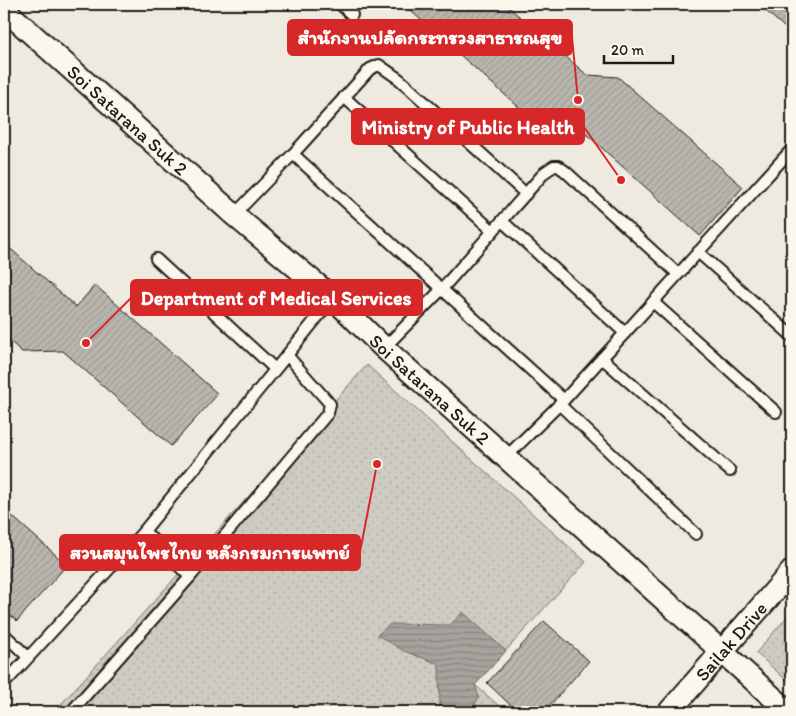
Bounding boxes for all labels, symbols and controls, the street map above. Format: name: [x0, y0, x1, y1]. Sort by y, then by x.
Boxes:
callout: สำนักงานปลัดกระทรวงสาธารณสุข: [288, 20, 572, 55]
text: สำนักงานปลัดกระทรวงสาธารณสุข: [298, 25, 562, 50]
scale bar: [604, 32, 672, 64]
text: 20 m: [611, 41, 645, 59]
street label: Soi Satarana Suk 2: [63, 60, 193, 180]
callout: Ministry of Public Health: [352, 109, 584, 144]
text: Ministry of Public Health: [362, 115, 575, 140]
callout: Department of Medical Services: [131, 280, 422, 315]
text: Department of Medical Services: [140, 286, 412, 311]
street label: Soi Satarana Suk 2: [365, 329, 495, 449]
callout: สวนสมุนไพรไทย หลังกรมการแพทย์: [60, 535, 360, 570]
text: สวนสมุนไพรไทย หลังกรมการแพทย์: [70, 540, 350, 565]
street label: Sailak Drive: [690, 597, 772, 685]

